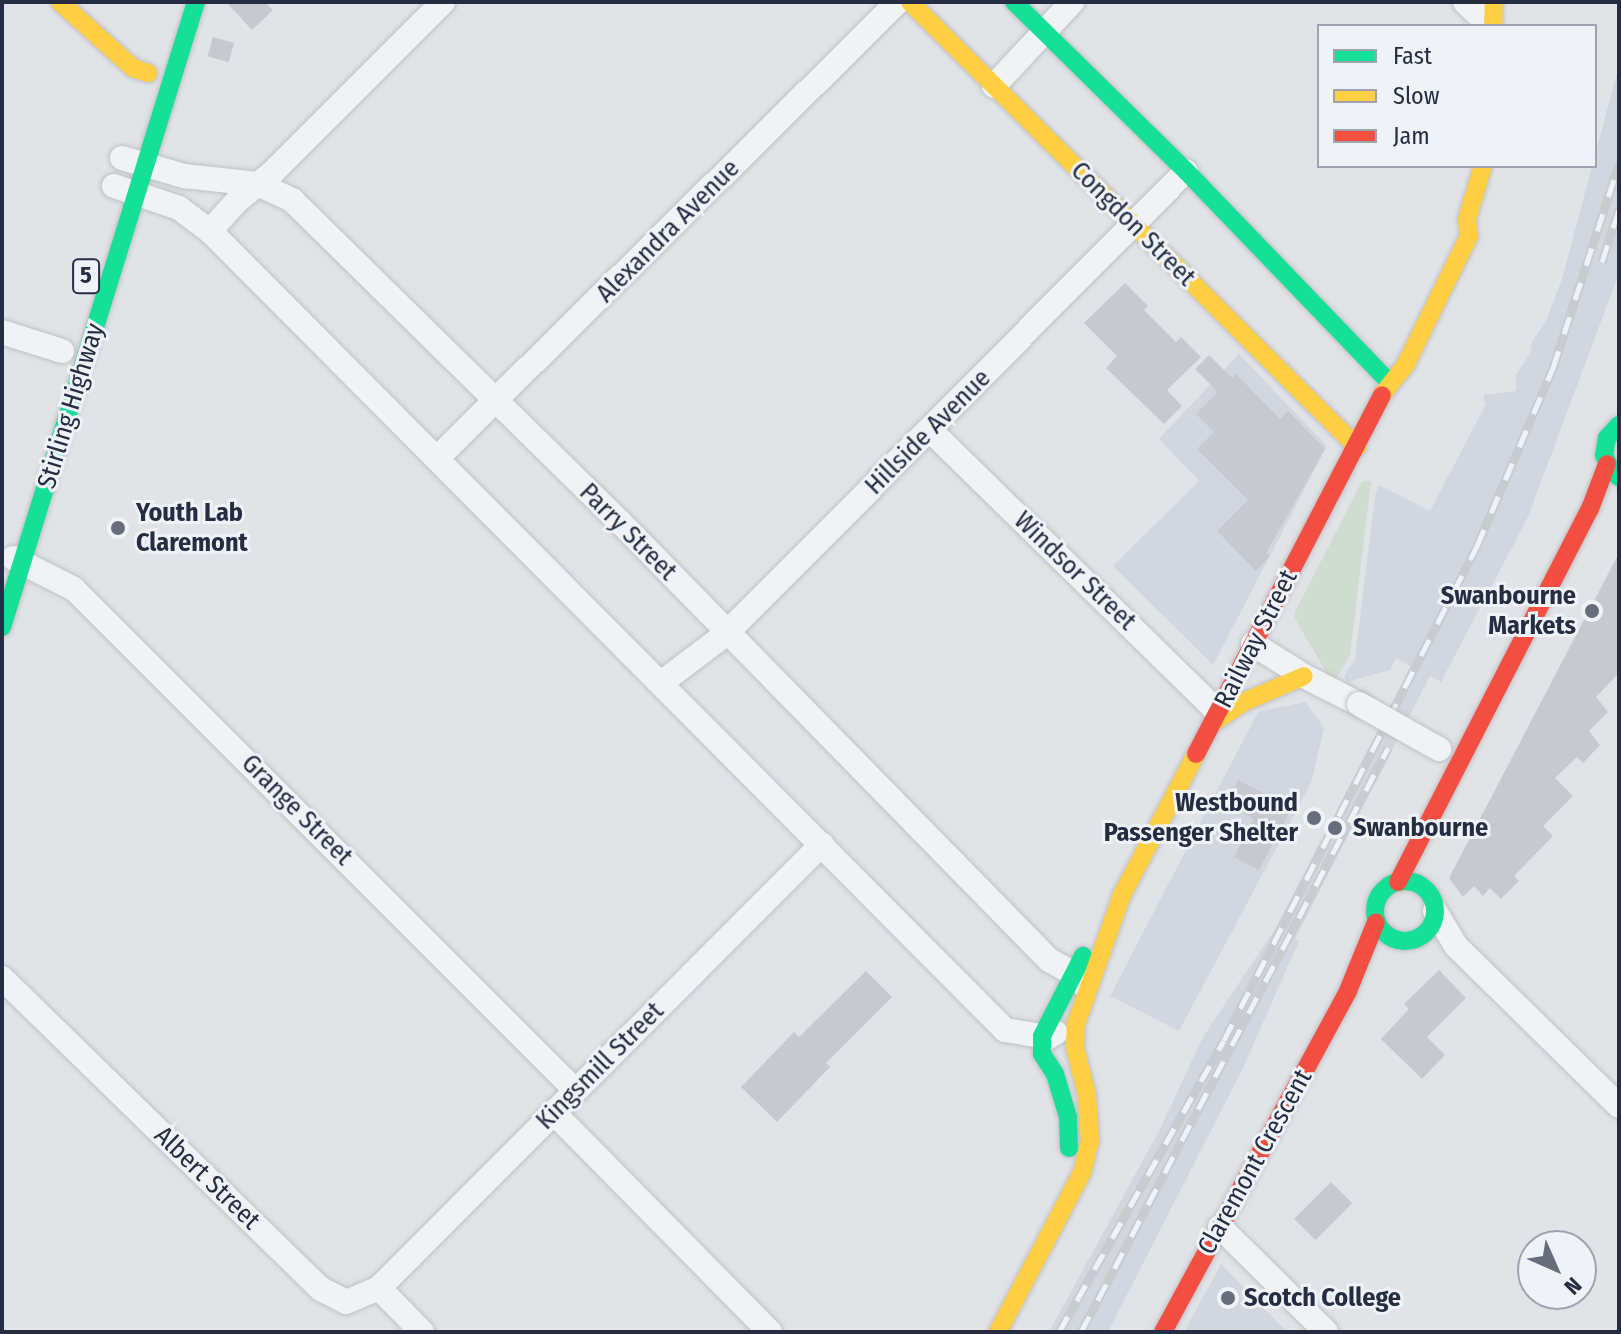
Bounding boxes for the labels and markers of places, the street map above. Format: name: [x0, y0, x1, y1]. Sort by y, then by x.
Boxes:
place label: Youth Lab Claremont: [136, 497, 248, 558]
marker: Youth Lab Claremont: [107, 517, 129, 539]
place label: Swanbourne Markets: [1441, 580, 1576, 642]
marker: Swanbourne Markets: [1583, 602, 1601, 620]
place label: Westbound Passenger Shelter: [1104, 787, 1298, 848]
marker: Westbound Passenger Shelter: [1305, 809, 1323, 827]
place label: Swanbourne: [1353, 812, 1488, 844]
marker: Swanbourne: [1324, 817, 1346, 839]
place label: Scotch College: [1244, 1282, 1401, 1314]
marker: Scotch College: [1219, 1289, 1237, 1307]

